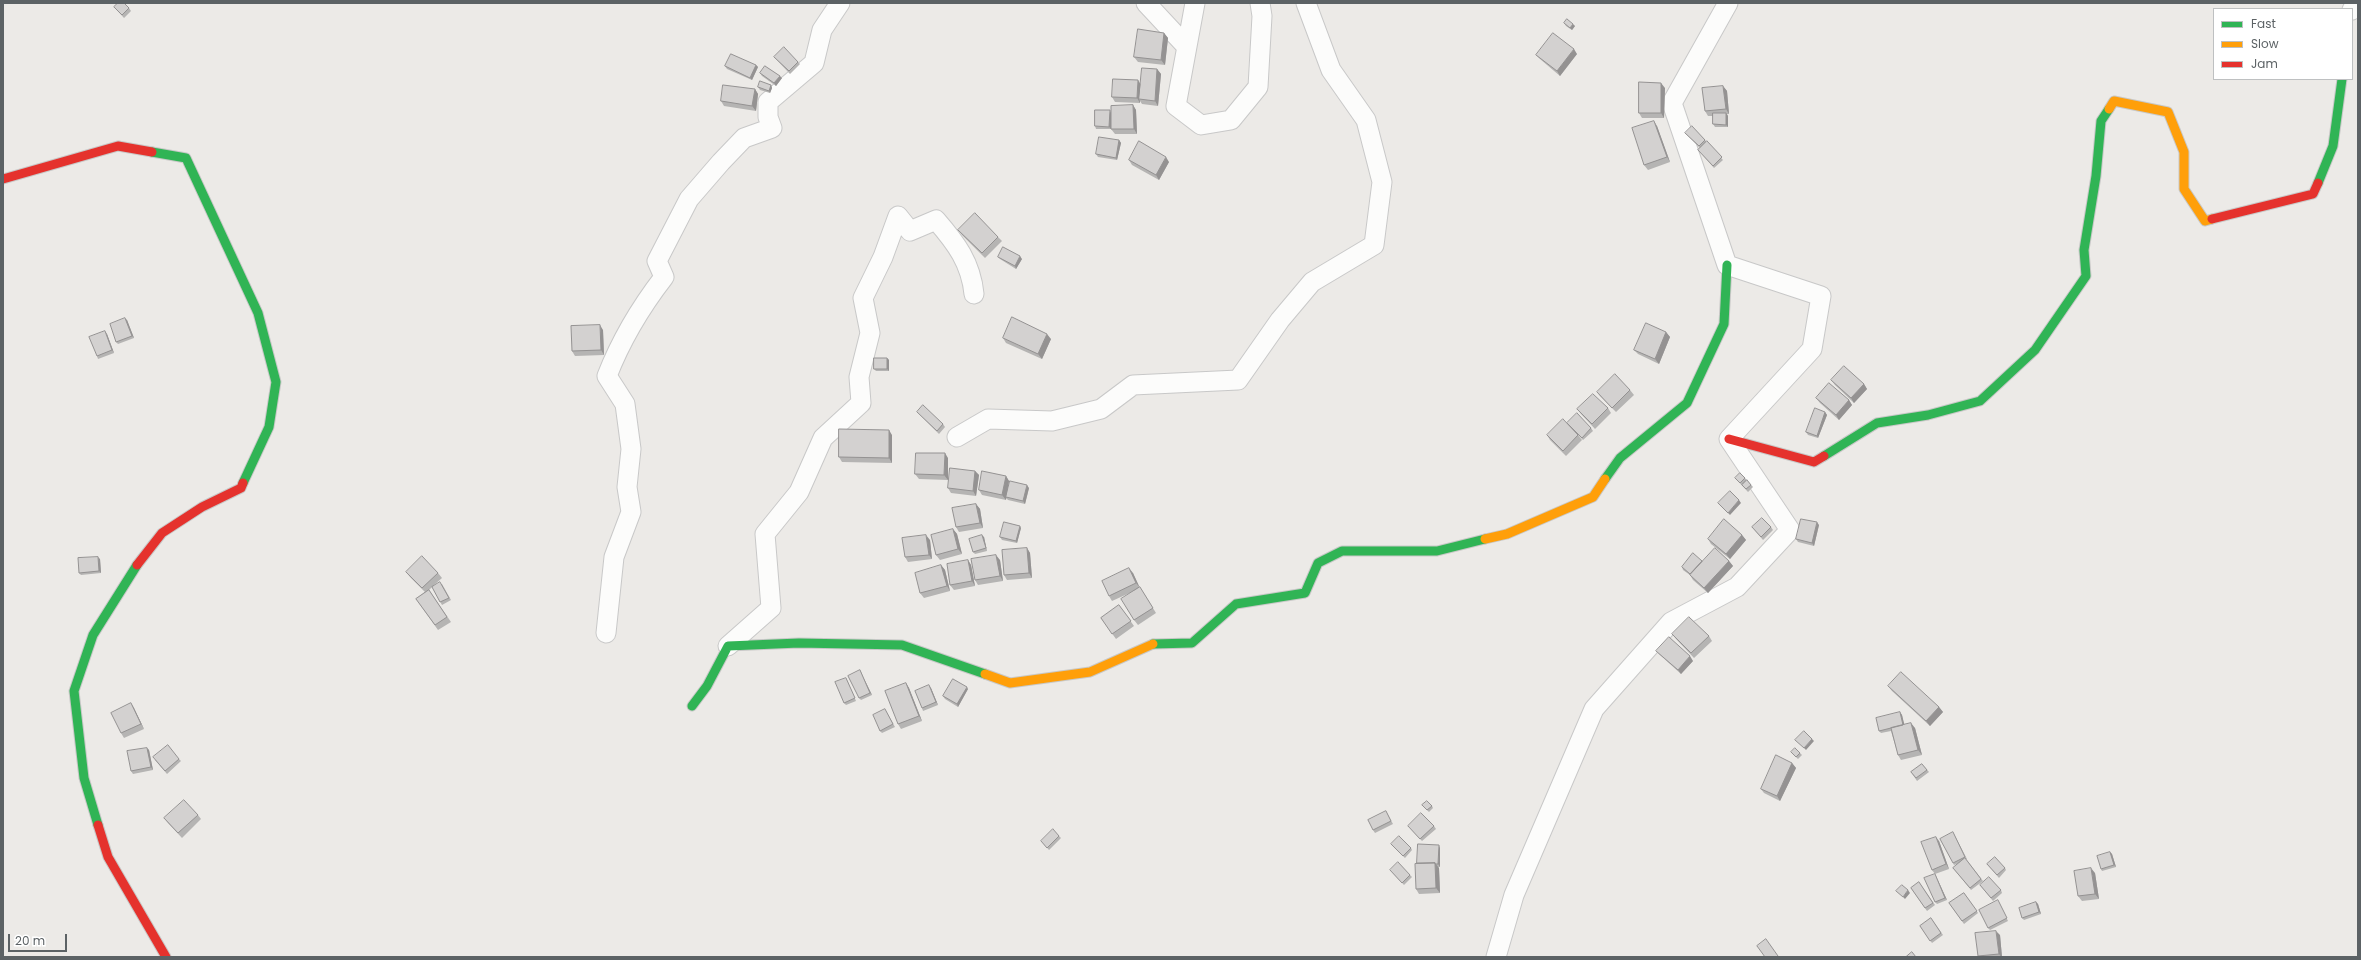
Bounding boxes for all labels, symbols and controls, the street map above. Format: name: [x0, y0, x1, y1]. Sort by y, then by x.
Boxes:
legend: [2213, 8, 2353, 80]
text: Fast: [2251, 15, 2276, 32]
text: Slow: [2251, 35, 2279, 52]
text: Jam: [2251, 55, 2278, 72]
scale bar: [10, 926, 69, 952]
text: 20 m: [15, 932, 45, 949]

